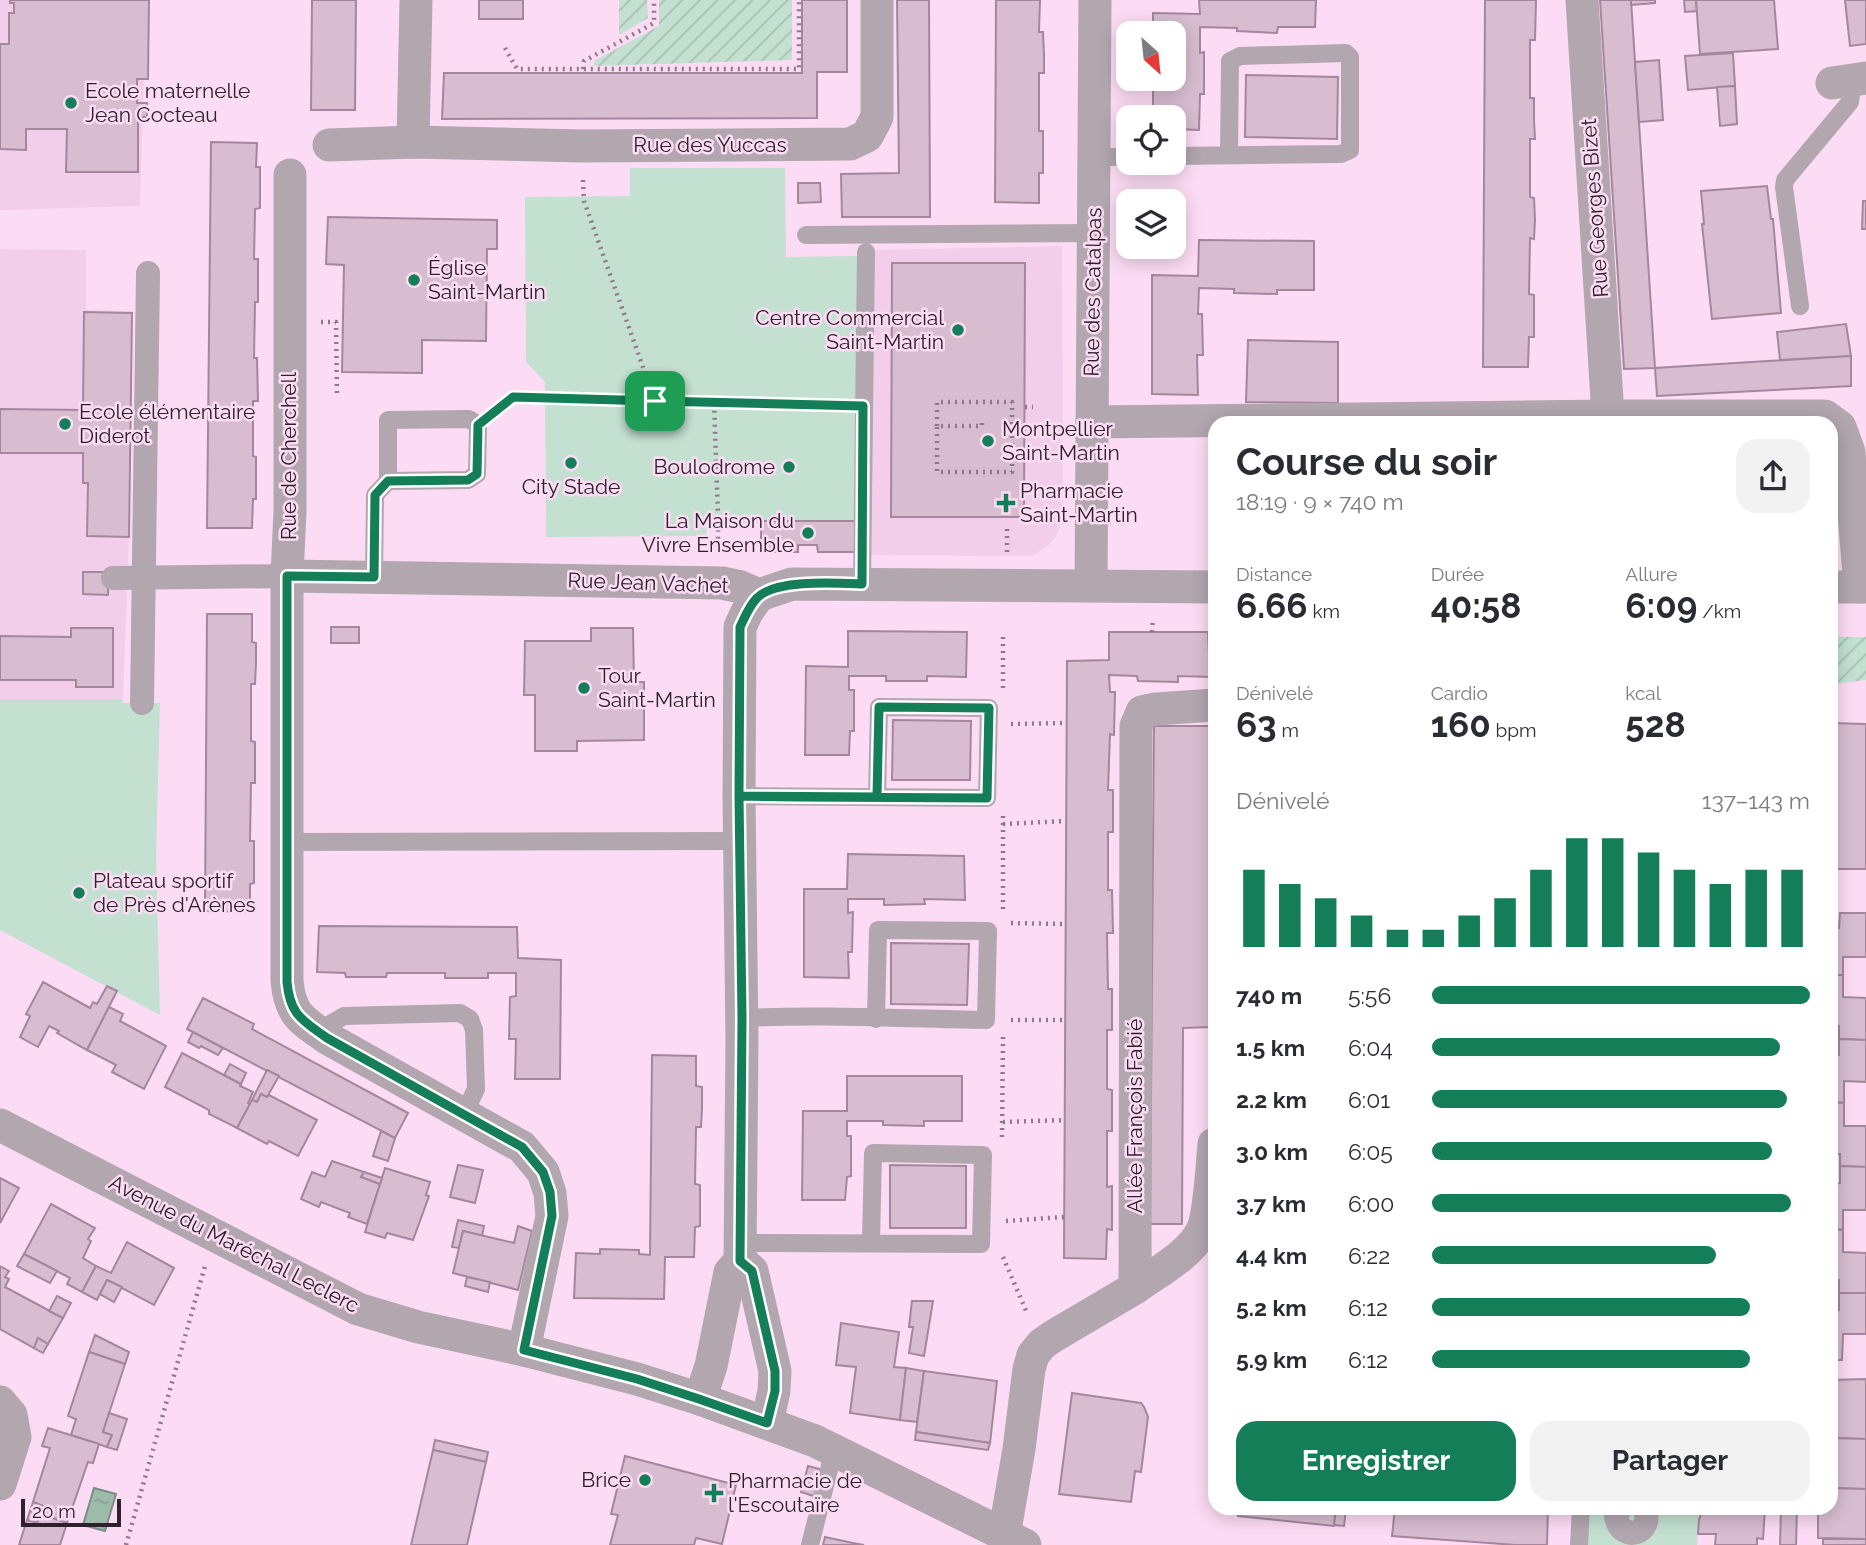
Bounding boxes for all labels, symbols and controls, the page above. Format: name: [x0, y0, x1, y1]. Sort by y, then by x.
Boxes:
north arrow: [1116, 21, 1186, 91]
map controls: [1116, 21, 1186, 259]
place label: Ecole maternelle Jean Cocteau: [85, 78, 250, 127]
marker: Ecole maternelle Jean Cocteau: [63, 95, 79, 111]
button: locate: [1116, 105, 1186, 175]
street label: Rue Georges Bizet: [1576, 118, 1613, 298]
street label: Rue des Yuccas: [633, 132, 787, 157]
button: layers: [1116, 189, 1186, 259]
street label: Rue des Catalpas: [1079, 207, 1106, 377]
place label: Église Saint-Martin: [428, 255, 546, 304]
marker: Église Saint-Martin: [406, 272, 422, 288]
place label: Centre Commercial Saint-Martin: [755, 305, 944, 354]
marker: Centre Commercial Saint-Martin: [950, 322, 966, 338]
pin: [625, 371, 685, 431]
street label: Rue de Cherchell: [276, 372, 301, 540]
icon: arrive: [636, 382, 674, 420]
place label: Ecole élémentaire Diderot: [79, 399, 255, 448]
marker: Ecole élémentaire Diderot: [57, 416, 73, 432]
place label: Montpellier Saint-Martin: [1002, 416, 1120, 465]
marker: Montpellier Saint-Martin: [980, 433, 996, 449]
text: Course du soir: [1236, 439, 1497, 484]
button: share: [1736, 439, 1810, 513]
place label: Boulodrome: [654, 454, 775, 479]
marker: City Stade: [563, 455, 579, 471]
marker: Boulodrome: [781, 459, 797, 475]
place label: City Stade: [522, 474, 620, 499]
place label: Pharmacie Saint-Martin: [1020, 478, 1138, 527]
text: 18:19 · 9 × 740 m: [1236, 488, 1404, 515]
marker: Pharmacie Saint-Martin: [998, 495, 1014, 511]
place label: La Maison du Vivre Ensemble: [642, 508, 794, 557]
marker: La Maison du Vivre Ensemble: [800, 525, 816, 541]
text: Distance: [1236, 563, 1312, 585]
text: Durée: [1431, 563, 1484, 585]
text: Allure: [1625, 563, 1677, 585]
street label: Rue Jean Vachet: [567, 567, 729, 598]
text: 6.66: [1236, 585, 1308, 626]
text: 40:58: [1431, 585, 1521, 626]
text: 6:09: [1625, 585, 1697, 626]
text: km: [1308, 600, 1340, 622]
text: /km: [1697, 600, 1741, 622]
place label: Tour Saint-Martin: [598, 663, 716, 712]
marker: Tour Saint-Martin: [576, 680, 592, 696]
text: Dénivelé: [1236, 682, 1313, 704]
text: Cardio: [1431, 682, 1488, 704]
text: kcal: [1625, 682, 1661, 704]
text: 63: [1236, 704, 1277, 745]
text: 160: [1431, 704, 1491, 745]
text: 528: [1625, 704, 1686, 745]
text: m: [1277, 719, 1299, 741]
text: bpm: [1491, 719, 1536, 741]
text: Dénivelé: [1236, 787, 1329, 814]
text: 137–143 m: [1702, 787, 1810, 814]
place label: Plateau sportif de Près d'Arènes: [93, 868, 256, 917]
marker: Plateau sportif de Près d'Arènes: [71, 885, 87, 901]
text: 740 m: [1236, 982, 1302, 1009]
text: 5:56: [1348, 982, 1391, 1009]
street label: Allée François Fabié: [1122, 1019, 1147, 1213]
text: 1.5 km: [1236, 1034, 1305, 1061]
text: 6:04: [1348, 1034, 1393, 1061]
text: 2.2 km: [1236, 1086, 1307, 1113]
text: 6:01: [1348, 1086, 1390, 1113]
text: 3.0 km: [1236, 1138, 1308, 1165]
text: 6:05: [1348, 1138, 1393, 1165]
street label: Avenue du Maréchal Leclerc: [105, 1170, 363, 1318]
text: 3.7 km: [1236, 1190, 1306, 1217]
text: 6:00: [1348, 1190, 1394, 1217]
text: 4.4 km: [1236, 1242, 1307, 1269]
text: 6:22: [1348, 1242, 1390, 1269]
text: 5.2 km: [1236, 1294, 1307, 1321]
text: 6:12: [1348, 1294, 1388, 1321]
text: 5.9 km: [1236, 1346, 1307, 1373]
text: 6:12: [1348, 1346, 1388, 1373]
button: Enregistrer: [1236, 1421, 1516, 1501]
button: Partager: [1530, 1421, 1810, 1501]
place label: Brice: [581, 1467, 631, 1492]
place label: Pharmacie de l'Escoutaïre: [728, 1468, 862, 1517]
marker: Brice: [637, 1472, 653, 1488]
marker: Pharmacie de l'Escoutaïre: [706, 1485, 722, 1501]
scale bar: [21, 1496, 121, 1528]
text: 20 m: [32, 1500, 76, 1522]

